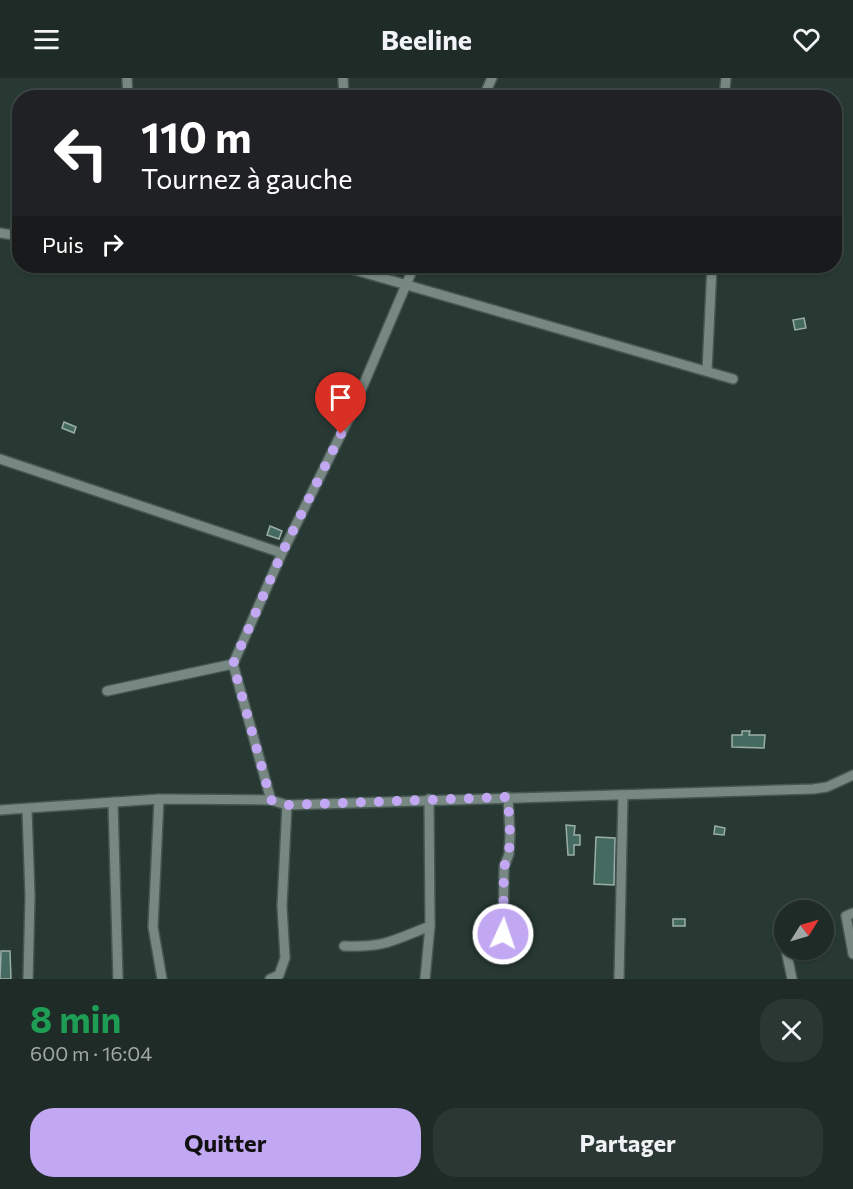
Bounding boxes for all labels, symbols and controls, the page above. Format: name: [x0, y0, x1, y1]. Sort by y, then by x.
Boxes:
icon: menu: [30, 23, 63, 56]
text: Beeline: [381, 23, 472, 56]
icon: heart: [790, 23, 823, 56]
text: 110 m: [141, 110, 252, 162]
icon: left: [42, 114, 120, 192]
text: Tournez à gauche: [141, 162, 352, 195]
icon: right: [96, 228, 129, 261]
text: Puis: [42, 231, 84, 258]
pin: [315, 372, 366, 434]
icon: arrive: [324, 381, 357, 414]
north arrow: [774, 900, 834, 960]
map controls: [774, 900, 834, 960]
position arrow: [471, 902, 535, 966]
text: 8 min: [30, 996, 121, 1040]
button: close: [760, 999, 823, 1062]
text: 600 m · 16:04: [30, 1041, 152, 1065]
button: Quitter: [30, 1108, 421, 1177]
button: Partager: [433, 1108, 823, 1177]

